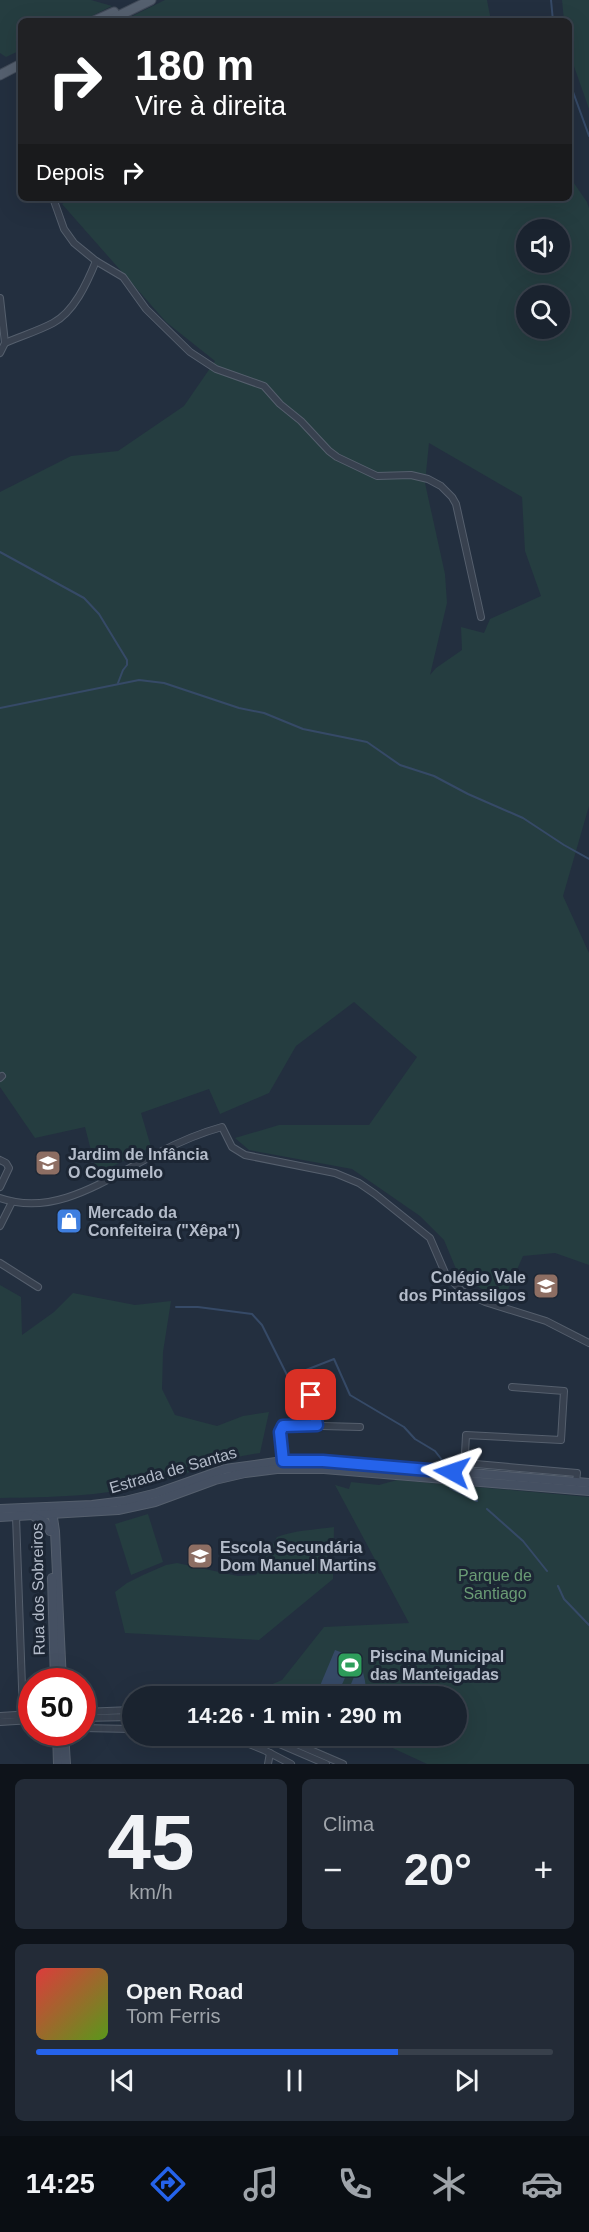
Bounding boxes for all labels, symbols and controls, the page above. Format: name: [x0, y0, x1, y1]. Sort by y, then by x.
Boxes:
icon: right: [36, 42, 114, 120]
text: 180 m: [135, 42, 254, 89]
text: Vire à direita: [135, 91, 286, 121]
icon: right: [116, 156, 149, 189]
text: Depois: [36, 160, 104, 185]
map controls: [516, 219, 570, 339]
button: sound: [516, 219, 570, 273]
button: search: [516, 285, 570, 339]
place label: Jardim de Infância O Cogumelo: [68, 1146, 209, 1181]
school or university icon: Jardim de Infância O Cogumelo: [33, 1148, 63, 1178]
place label: Mercado da Confeiteira ("Xêpa"): [88, 1204, 240, 1239]
shop icon: Mercado da Confeiteira ("Xêpa"): [54, 1206, 84, 1236]
place label: Colégio Vale dos Pintassilgos: [399, 1269, 526, 1304]
school or university icon: Colégio Vale dos Pintassilgos: [531, 1271, 561, 1301]
pin: [285, 1369, 336, 1420]
icon: arrive: [294, 1378, 327, 1411]
position arrow: [420, 1440, 484, 1504]
street label: Estrada de Santas: [107, 1444, 239, 1496]
street label: Rua dos Sobreiros: [28, 1523, 48, 1655]
place label: Escola Secundária Dom Manuel Martins: [220, 1539, 377, 1574]
school or university icon: Escola Secundária Dom Manuel Martins: [185, 1541, 215, 1571]
park label: Parque de Santiago: [458, 1567, 532, 1602]
place label: Piscina Municipal das Manteigadas: [370, 1648, 504, 1683]
sports icon: Piscina Municipal das Manteigadas: [335, 1650, 365, 1680]
speed limit sign: 50: [18, 1668, 96, 1746]
text: 14:26 · 1 min · 290 m: [187, 1703, 402, 1728]
text: 45: [108, 1798, 194, 1886]
text: Clima: [323, 1813, 374, 1835]
text: 20°: [404, 1844, 472, 1895]
text: −: [323, 1851, 342, 1888]
text: +: [534, 1851, 553, 1888]
text: km/h: [129, 1881, 173, 1903]
text: Open Road: [126, 1979, 243, 2004]
text: Tom Ferris: [126, 2005, 220, 2027]
icon: previous: [106, 2064, 139, 2097]
icon: pause: [278, 2064, 311, 2097]
icon: next: [450, 2064, 483, 2097]
icon: directions: [147, 2163, 189, 2205]
icon: music: [240, 2163, 282, 2205]
icon: phone: [334, 2163, 376, 2205]
icon: climate: [428, 2163, 470, 2205]
icon: car: [521, 2163, 563, 2205]
text: 14:25: [26, 2169, 95, 2199]

